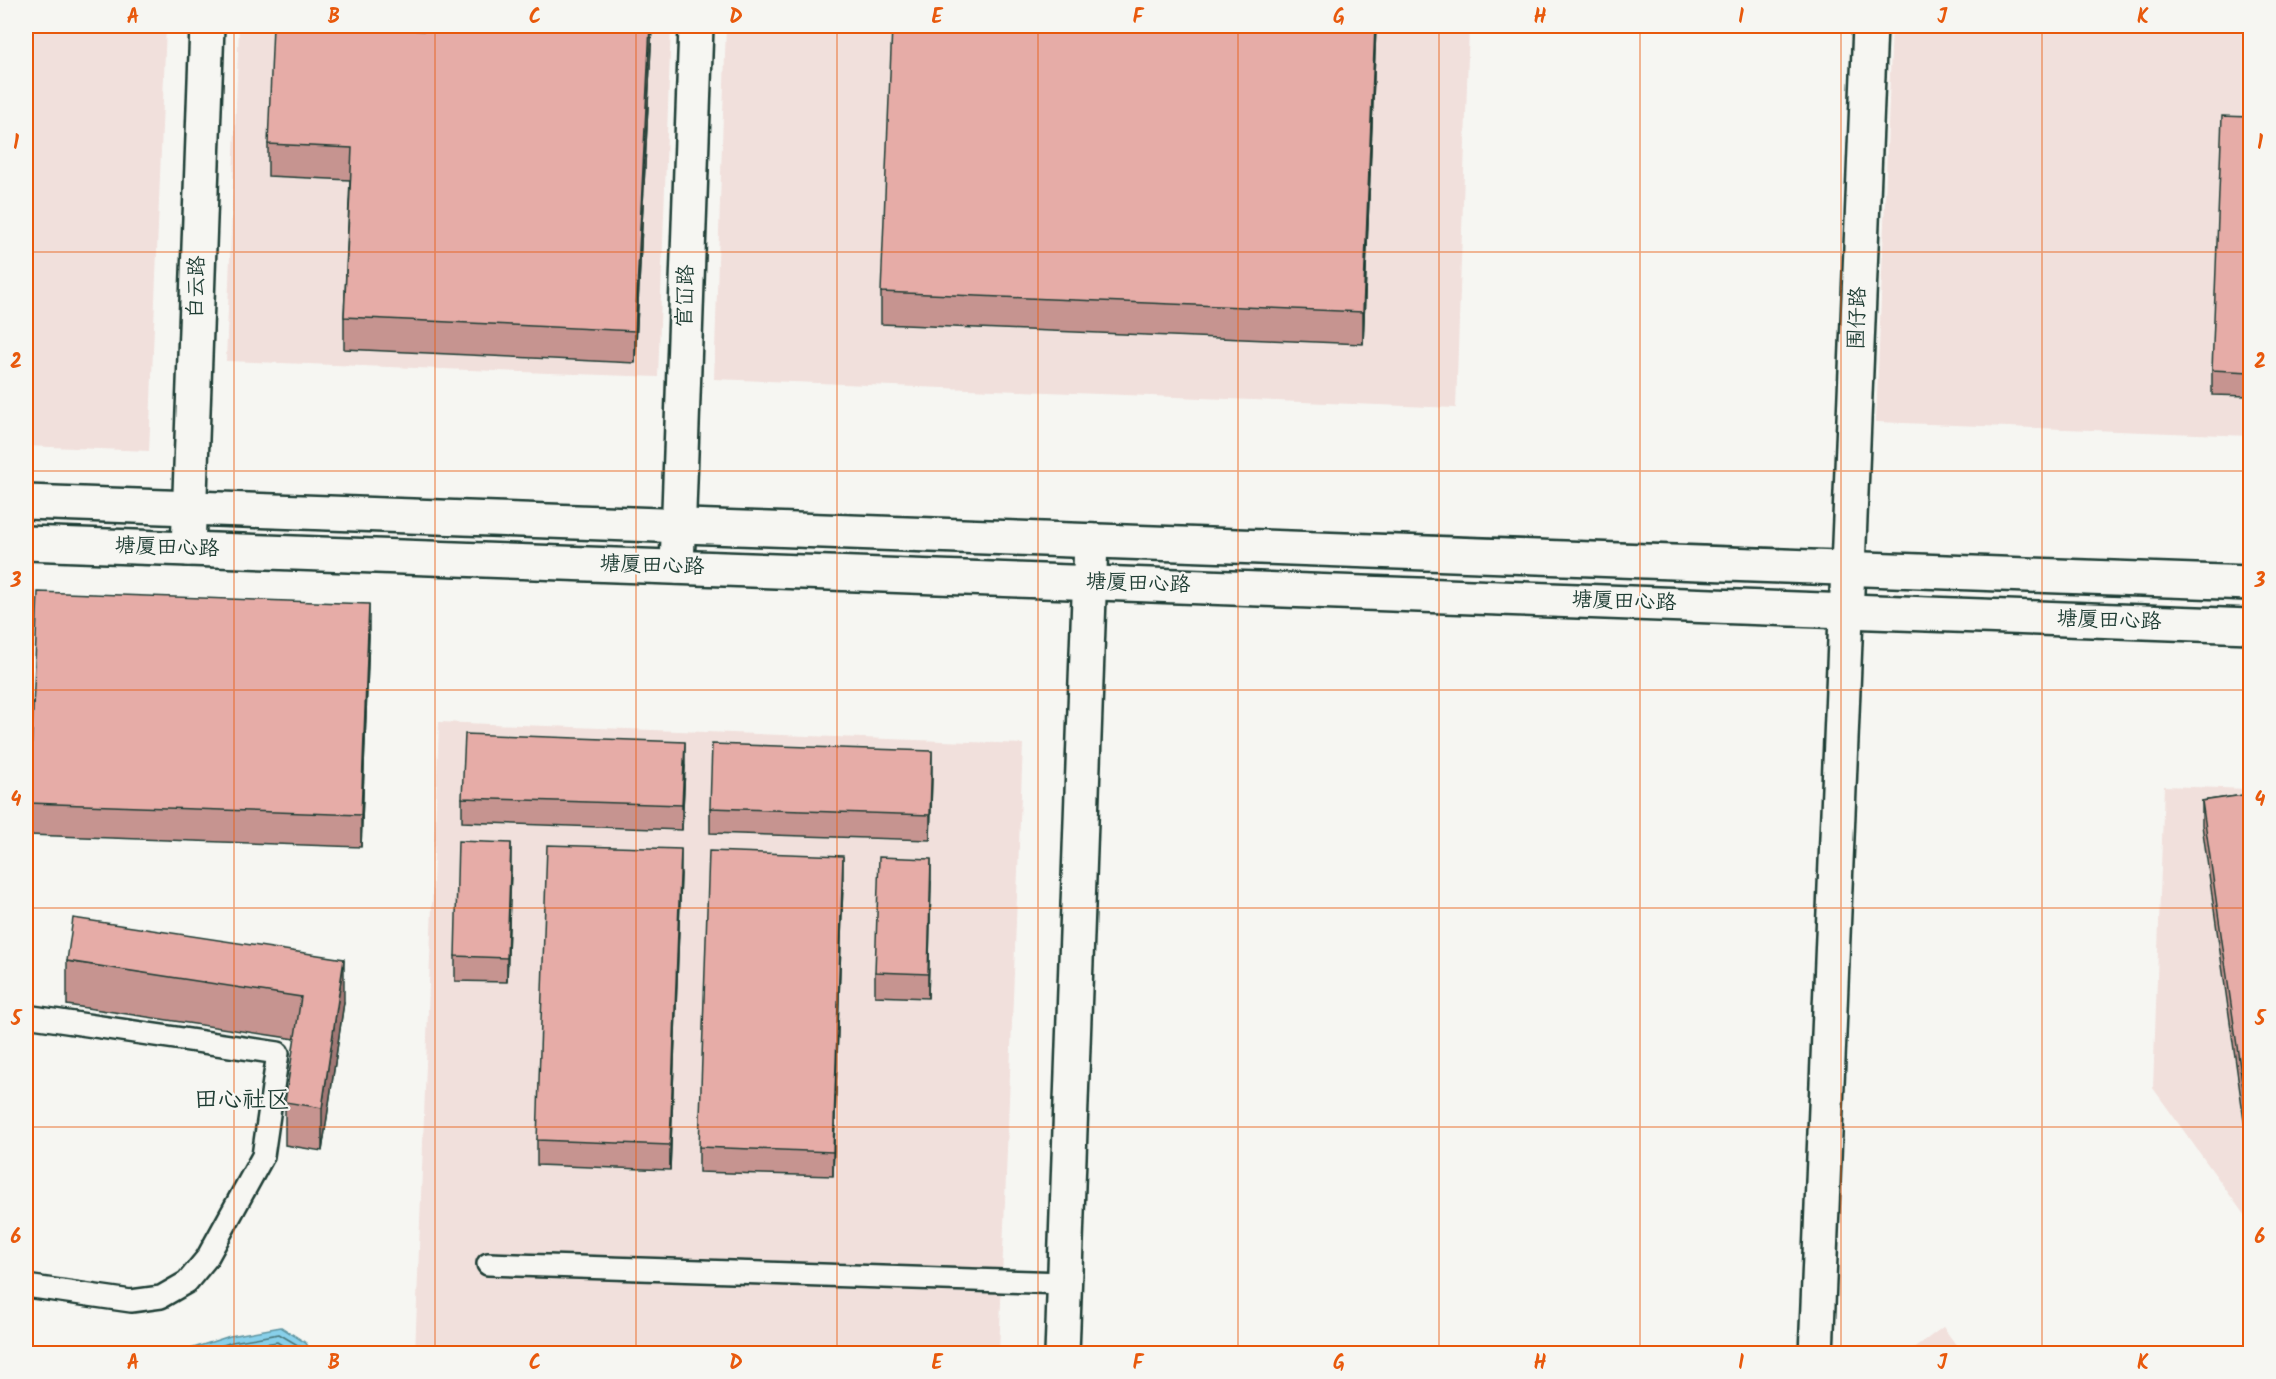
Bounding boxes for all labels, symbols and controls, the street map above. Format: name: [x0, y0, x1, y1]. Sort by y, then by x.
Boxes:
text: A: [127, 2, 139, 34]
text: B: [328, 2, 340, 34]
text: C: [529, 2, 541, 34]
text: D: [729, 2, 743, 34]
text: E: [931, 2, 943, 34]
text: F: [1133, 2, 1145, 34]
text: G: [1333, 2, 1345, 34]
text: H: [1533, 2, 1547, 34]
text: I: [1738, 2, 1744, 34]
text: J: [1937, 2, 1948, 34]
text: K: [2137, 2, 2149, 34]
text: 1: [13, 128, 19, 160]
text: 1: [2257, 128, 2263, 160]
street label: 白云路: [179, 255, 215, 319]
street label: 官冚路: [668, 264, 704, 328]
street label: 围仔路: [1840, 286, 1876, 350]
text: 2: [10, 347, 22, 379]
text: 2: [2254, 347, 2266, 379]
street label: 塘厦田心路: [114, 530, 220, 566]
street label: 塘厦田心路: [599, 548, 705, 584]
text: 3: [10, 566, 22, 598]
street label: 塘厦田心路: [1085, 566, 1191, 602]
text: 3: [2254, 566, 2266, 598]
street label: 塘厦田心路: [1571, 584, 1677, 620]
street label: 塘厦田心路: [2056, 603, 2162, 639]
text: 4: [11, 785, 22, 817]
text: 4: [2255, 785, 2266, 817]
text: 5: [10, 1004, 23, 1036]
text: 5: [2254, 1004, 2267, 1036]
district label: 田心社区: [194, 1081, 290, 1120]
text: 6: [11, 1222, 22, 1254]
text: 6: [2255, 1222, 2266, 1254]
text: A: [127, 1348, 139, 1379]
text: B: [328, 1348, 340, 1379]
text: C: [529, 1348, 541, 1379]
text: D: [729, 1348, 743, 1379]
text: E: [931, 1348, 943, 1379]
text: F: [1133, 1348, 1145, 1379]
text: G: [1333, 1348, 1345, 1379]
text: H: [1533, 1348, 1547, 1379]
text: I: [1738, 1348, 1744, 1379]
text: J: [1937, 1348, 1948, 1379]
text: K: [2137, 1348, 2149, 1379]

